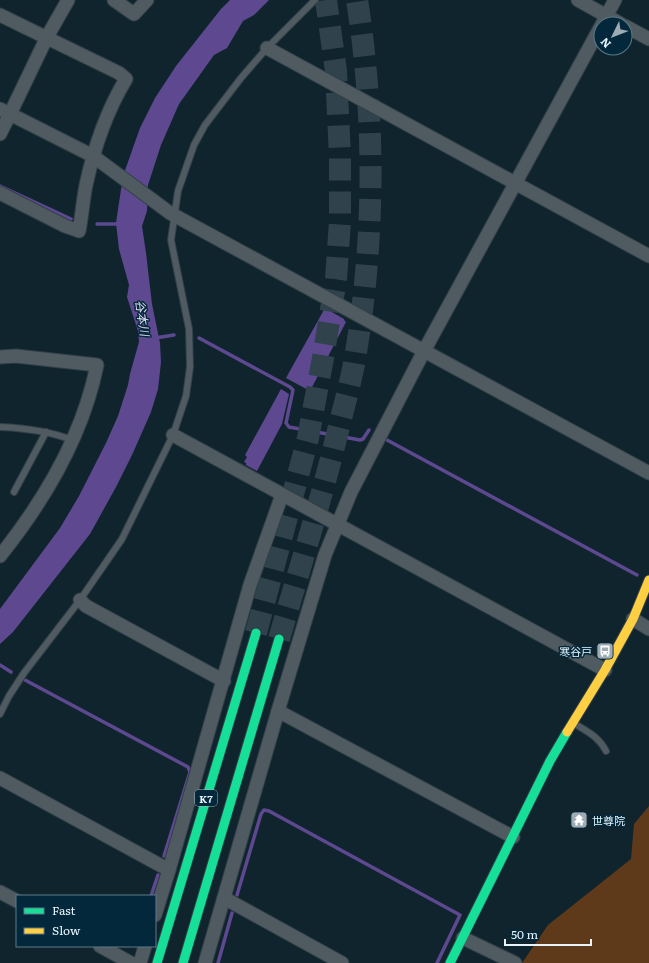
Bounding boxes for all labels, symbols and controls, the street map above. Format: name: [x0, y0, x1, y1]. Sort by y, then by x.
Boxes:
north arrow: [593, 16, 633, 56]
text: N: [596, 35, 614, 52]
water label: 谷本川: [132, 299, 155, 339]
bus stop icon: 寒谷戸: [595, 641, 615, 661]
place label: 寒谷戸: [559, 643, 592, 659]
road number: K7: [195, 790, 217, 806]
temple icon: 世尊院: [569, 810, 589, 830]
place label: 世尊院: [592, 812, 625, 828]
legend: [16, 895, 156, 947]
text: Fast: [52, 901, 76, 919]
text: Slow: [52, 921, 81, 939]
scale bar: [505, 921, 591, 947]
text: 50 m: [511, 925, 538, 943]

